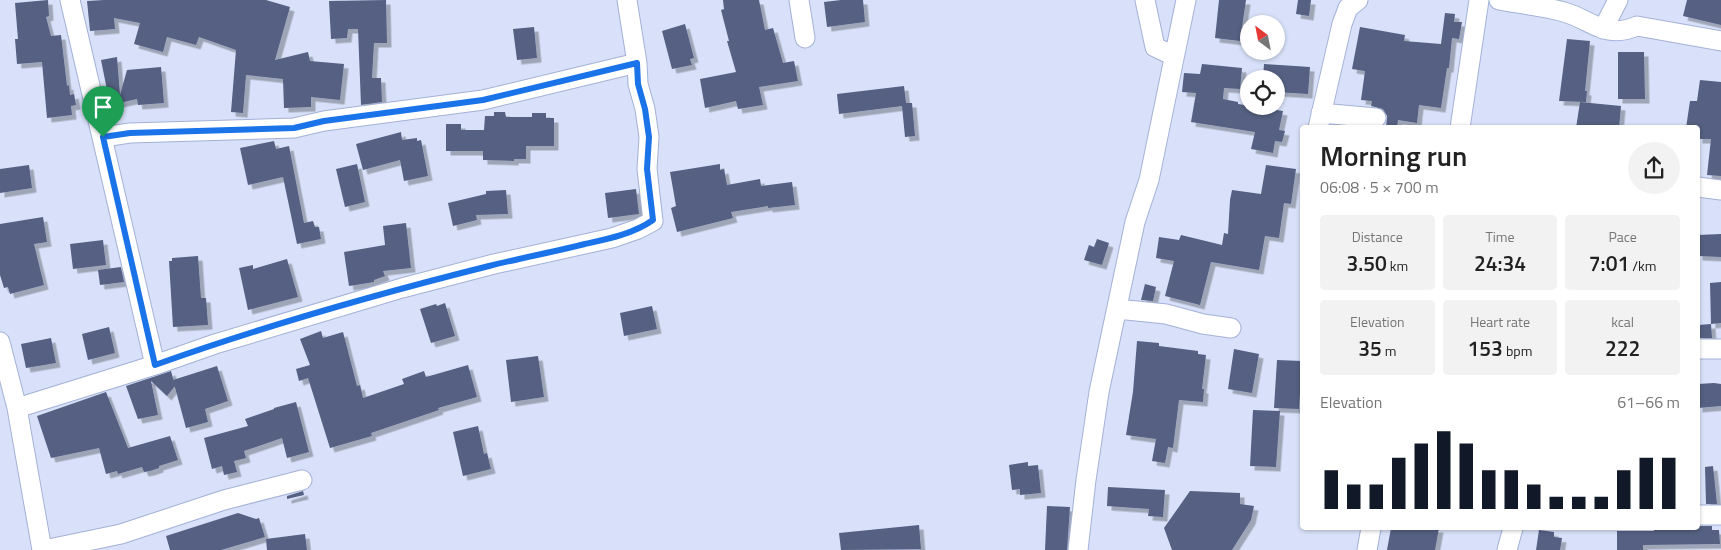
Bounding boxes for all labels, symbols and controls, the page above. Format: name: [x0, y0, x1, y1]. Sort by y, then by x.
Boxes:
north arrow: [1240, 15, 1285, 60]
map controls: [1240, 15, 1285, 115]
button: locate: [1240, 70, 1285, 115]
pin: [82, 86, 124, 137]
icon: arrive: [89, 93, 117, 121]
text: Morning run: [1320, 134, 1467, 177]
button: share: [1628, 142, 1680, 194]
text: 06:08 · 5 × 700 m: [1320, 175, 1439, 199]
text: Distance: [1352, 226, 1403, 247]
text: Time: [1485, 226, 1515, 247]
text: Pace: [1608, 226, 1637, 247]
text: 3.50: [1346, 247, 1387, 279]
text: 24:34: [1474, 247, 1526, 279]
text: 7:01: [1589, 247, 1629, 279]
text: km: [1387, 255, 1408, 276]
text: /km: [1629, 255, 1656, 276]
text: Elevation: [1350, 311, 1405, 332]
text: Heart rate: [1470, 311, 1530, 332]
text: kcal: [1611, 311, 1634, 332]
text: 35: [1358, 332, 1382, 364]
text: 153: [1468, 332, 1503, 364]
text: 222: [1605, 332, 1640, 364]
text: m: [1382, 340, 1396, 361]
text: bpm: [1503, 340, 1532, 361]
text: Elevation: [1320, 390, 1382, 414]
text: 61–66 m: [1617, 390, 1680, 414]

